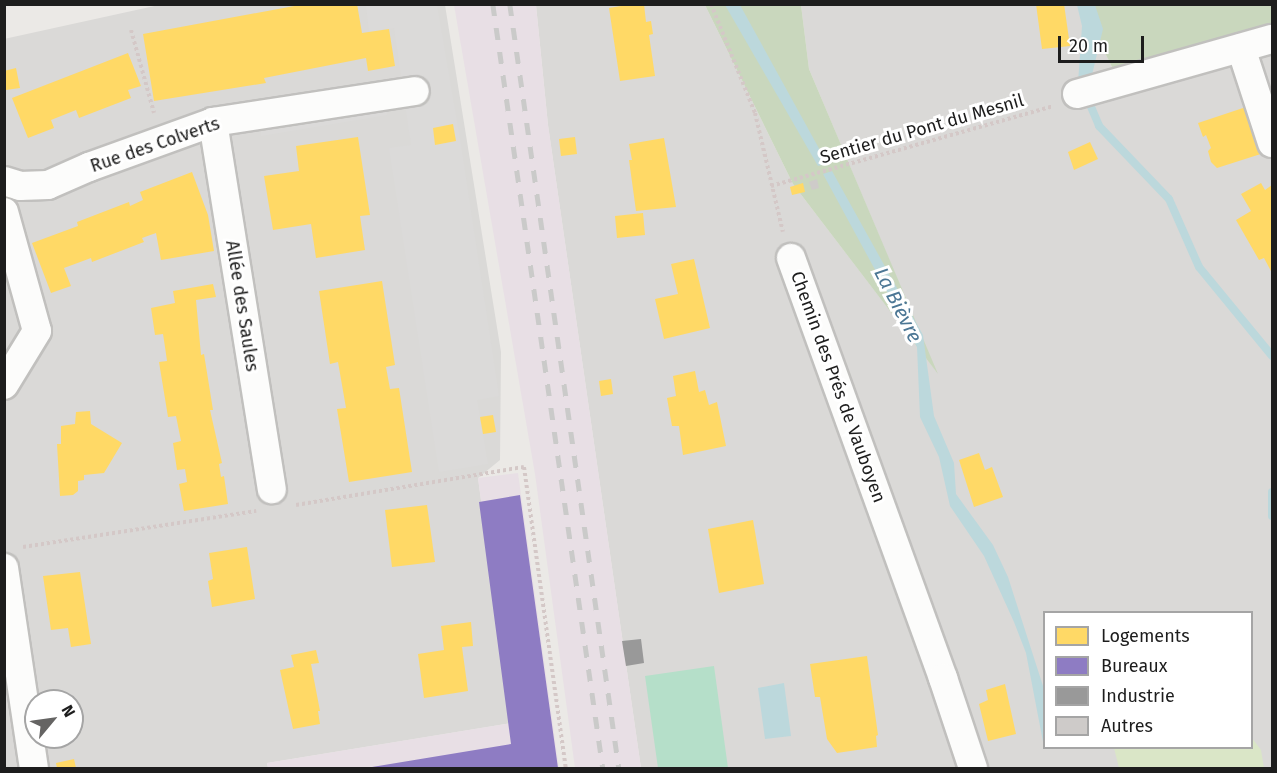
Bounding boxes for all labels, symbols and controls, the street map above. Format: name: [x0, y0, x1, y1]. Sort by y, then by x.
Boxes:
scale bar: [1061, 24, 1146, 62]
text: 20 m: [1069, 35, 1108, 57]
street label: Sentier du Pont du Mesnil: [818, 90, 1026, 168]
street label: Rue des Colverts: [87, 113, 223, 177]
street label: Allée des Saules: [221, 239, 263, 373]
water label: La Bièvre: [869, 264, 927, 346]
street label: Chemin des Prés de Vauboyen: [786, 268, 890, 506]
legend: [1043, 611, 1253, 749]
text: Logements: [1101, 625, 1190, 647]
text: Bureaux: [1101, 655, 1167, 677]
text: Industrie: [1101, 685, 1175, 707]
north arrow: [24, 689, 84, 749]
text: N: [58, 702, 79, 720]
text: Autres: [1101, 715, 1153, 737]

